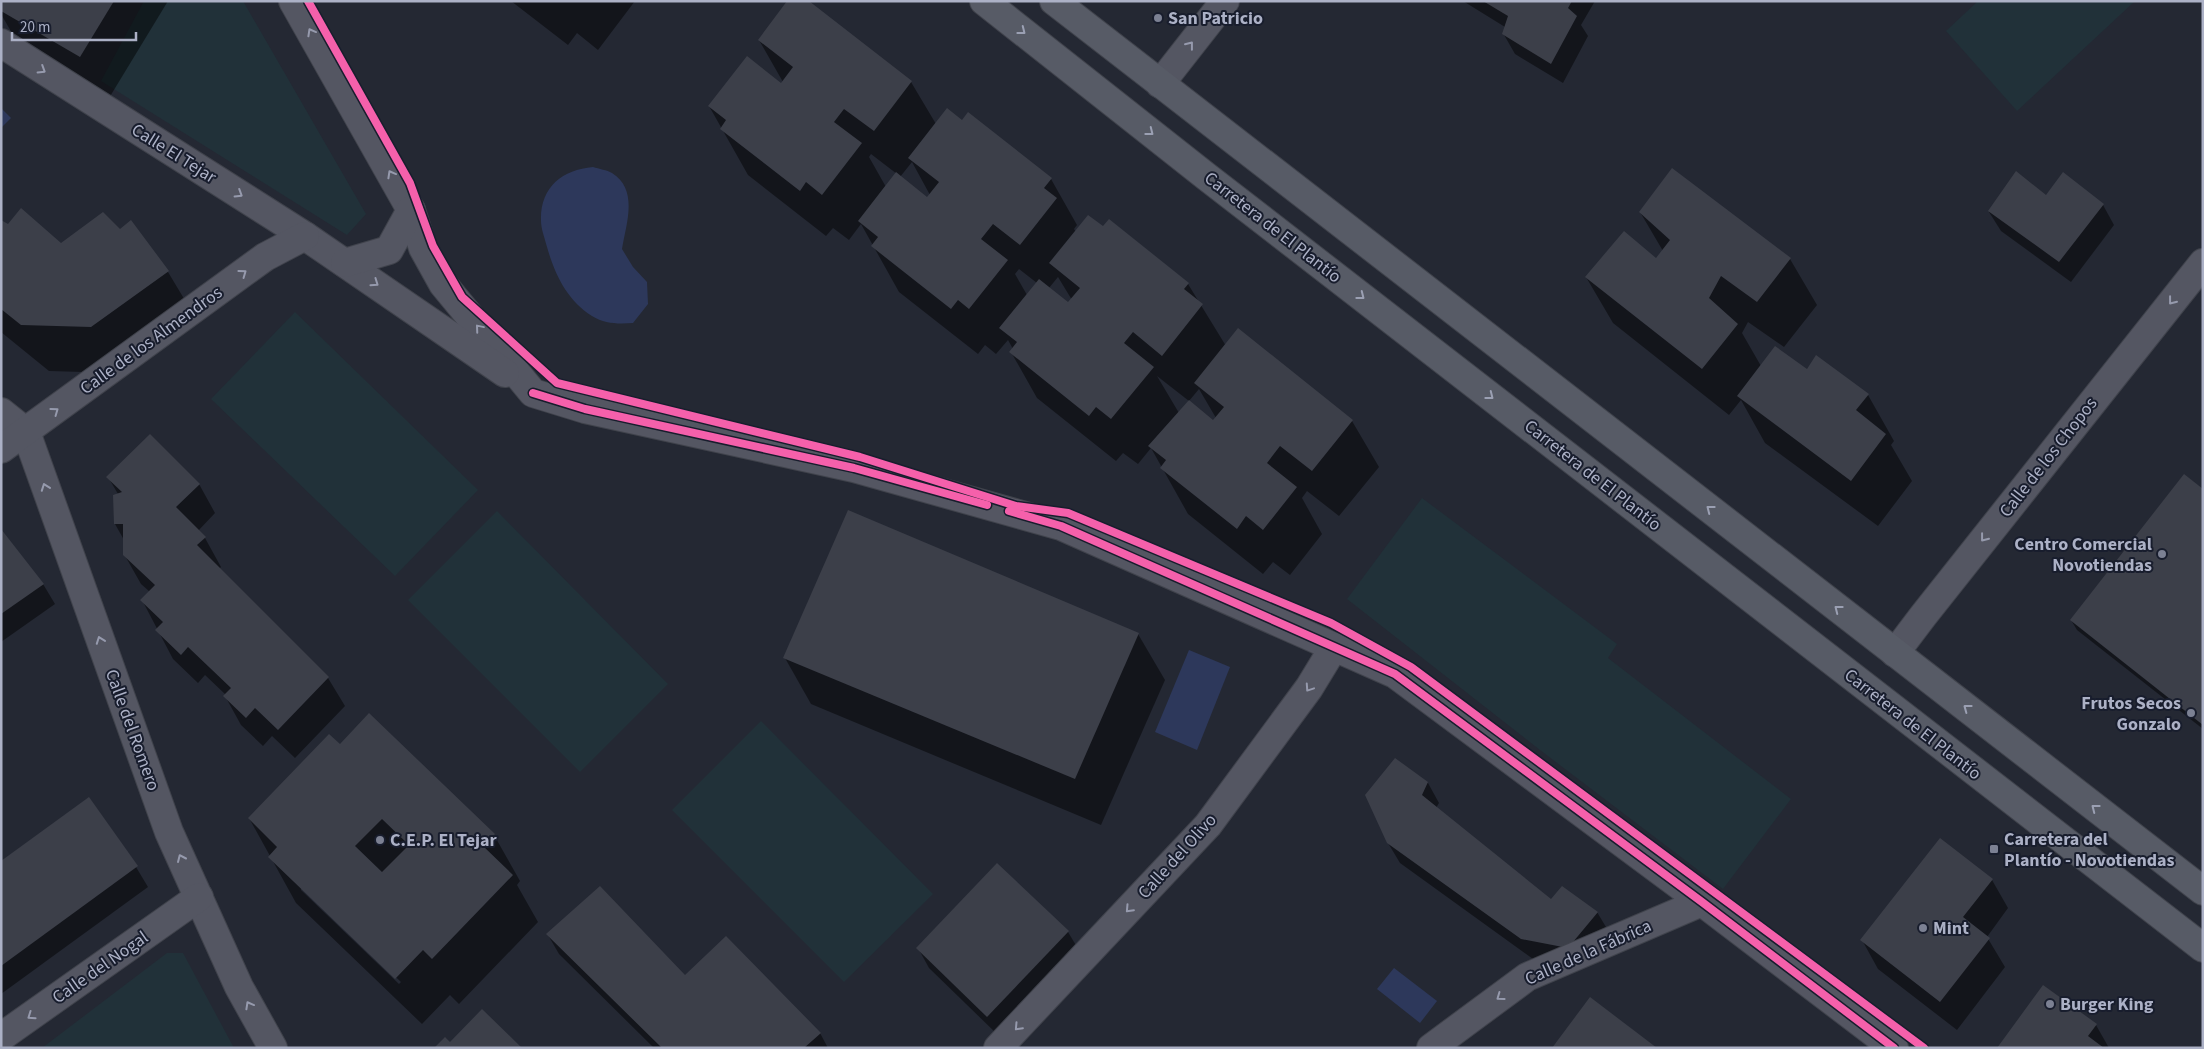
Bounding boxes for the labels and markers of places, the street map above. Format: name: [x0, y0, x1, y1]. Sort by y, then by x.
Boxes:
place label: San Patricio: [1168, 6, 1263, 31]
marker: San Patricio: [1152, 12, 1164, 24]
place label: Centro Comercial Novotiendas: [2014, 532, 2152, 578]
marker: Centro Comercial Novotiendas: [2156, 548, 2168, 560]
place label: Frutos Secos Gonzalo: [2081, 691, 2181, 737]
marker: Frutos Secos Gonzalo: [2185, 707, 2197, 719]
place label: Carretera del Plantío - Novotiendas: [2004, 827, 2175, 873]
place label: C.E.P. El Tejar: [390, 828, 498, 853]
marker: C.E.P. El Tejar: [374, 834, 386, 846]
marker: Carretera del Plantío - Novotiendas: [1988, 843, 2000, 855]
place label: Mint: [1933, 916, 1969, 941]
marker: Mint: [1917, 922, 1929, 934]
place label: Burger King: [2060, 992, 2154, 1017]
marker: Burger King: [2044, 998, 2056, 1010]

